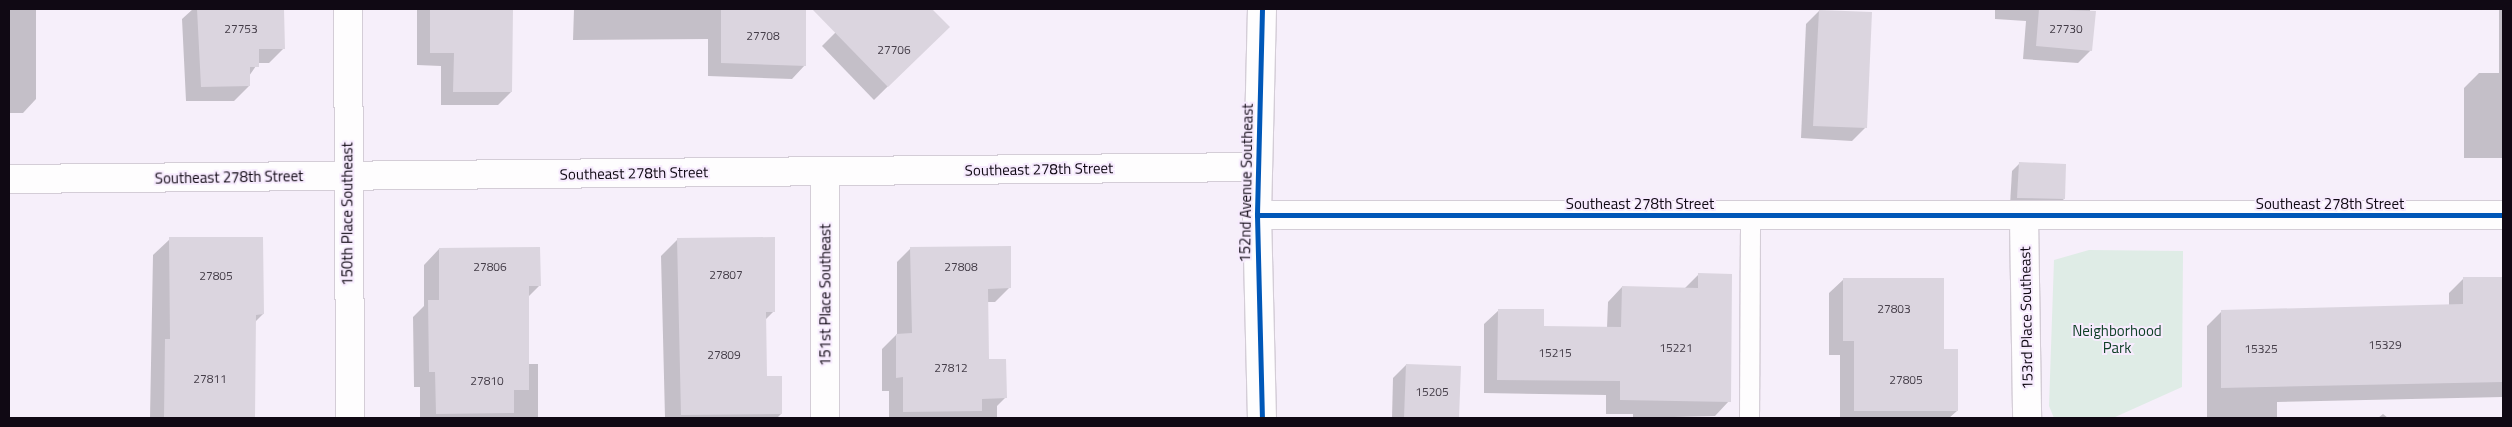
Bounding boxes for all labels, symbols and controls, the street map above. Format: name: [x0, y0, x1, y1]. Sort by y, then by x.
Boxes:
house number: 27753: [224, 22, 258, 36]
house number: 27730: [2049, 22, 2083, 36]
house number: 27708: [746, 29, 780, 43]
house number: 27706: [877, 43, 911, 57]
street label: 152nd Avenue Southeast: [1236, 103, 1256, 263]
street label: 150th Place Southeast: [338, 142, 356, 286]
street label: Southeast 278th Street: [965, 159, 1113, 179]
street label: Southeast 278th Street: [560, 163, 708, 183]
street label: Southeast 278th Street: [155, 167, 303, 187]
street label: Southeast 278th Street: [1566, 195, 1714, 213]
street label: Southeast 278th Street: [2256, 195, 2404, 213]
street label: 151st Place Southeast: [816, 224, 834, 366]
street label: 153rd Place Southeast: [2016, 246, 2036, 390]
house number: 27806: [473, 260, 507, 274]
house number: 27808: [944, 260, 978, 274]
house number: 27807: [709, 268, 743, 282]
house number: 27805: [199, 269, 233, 283]
house number: 27803: [1877, 302, 1911, 316]
park label: Neighborhood Park: [2072, 321, 2162, 356]
house number: 15329: [2368, 338, 2402, 352]
house number: 15221: [1659, 341, 1693, 355]
house number: 15325: [2244, 342, 2278, 356]
house number: 15215: [1538, 346, 1572, 360]
house number: 27809: [707, 348, 741, 362]
house number: 27812: [934, 361, 968, 375]
house number: 27811: [193, 372, 227, 386]
house number: 27805: [1889, 373, 1923, 387]
house number: 27810: [470, 374, 504, 388]
house number: 15205: [1415, 385, 1449, 399]

